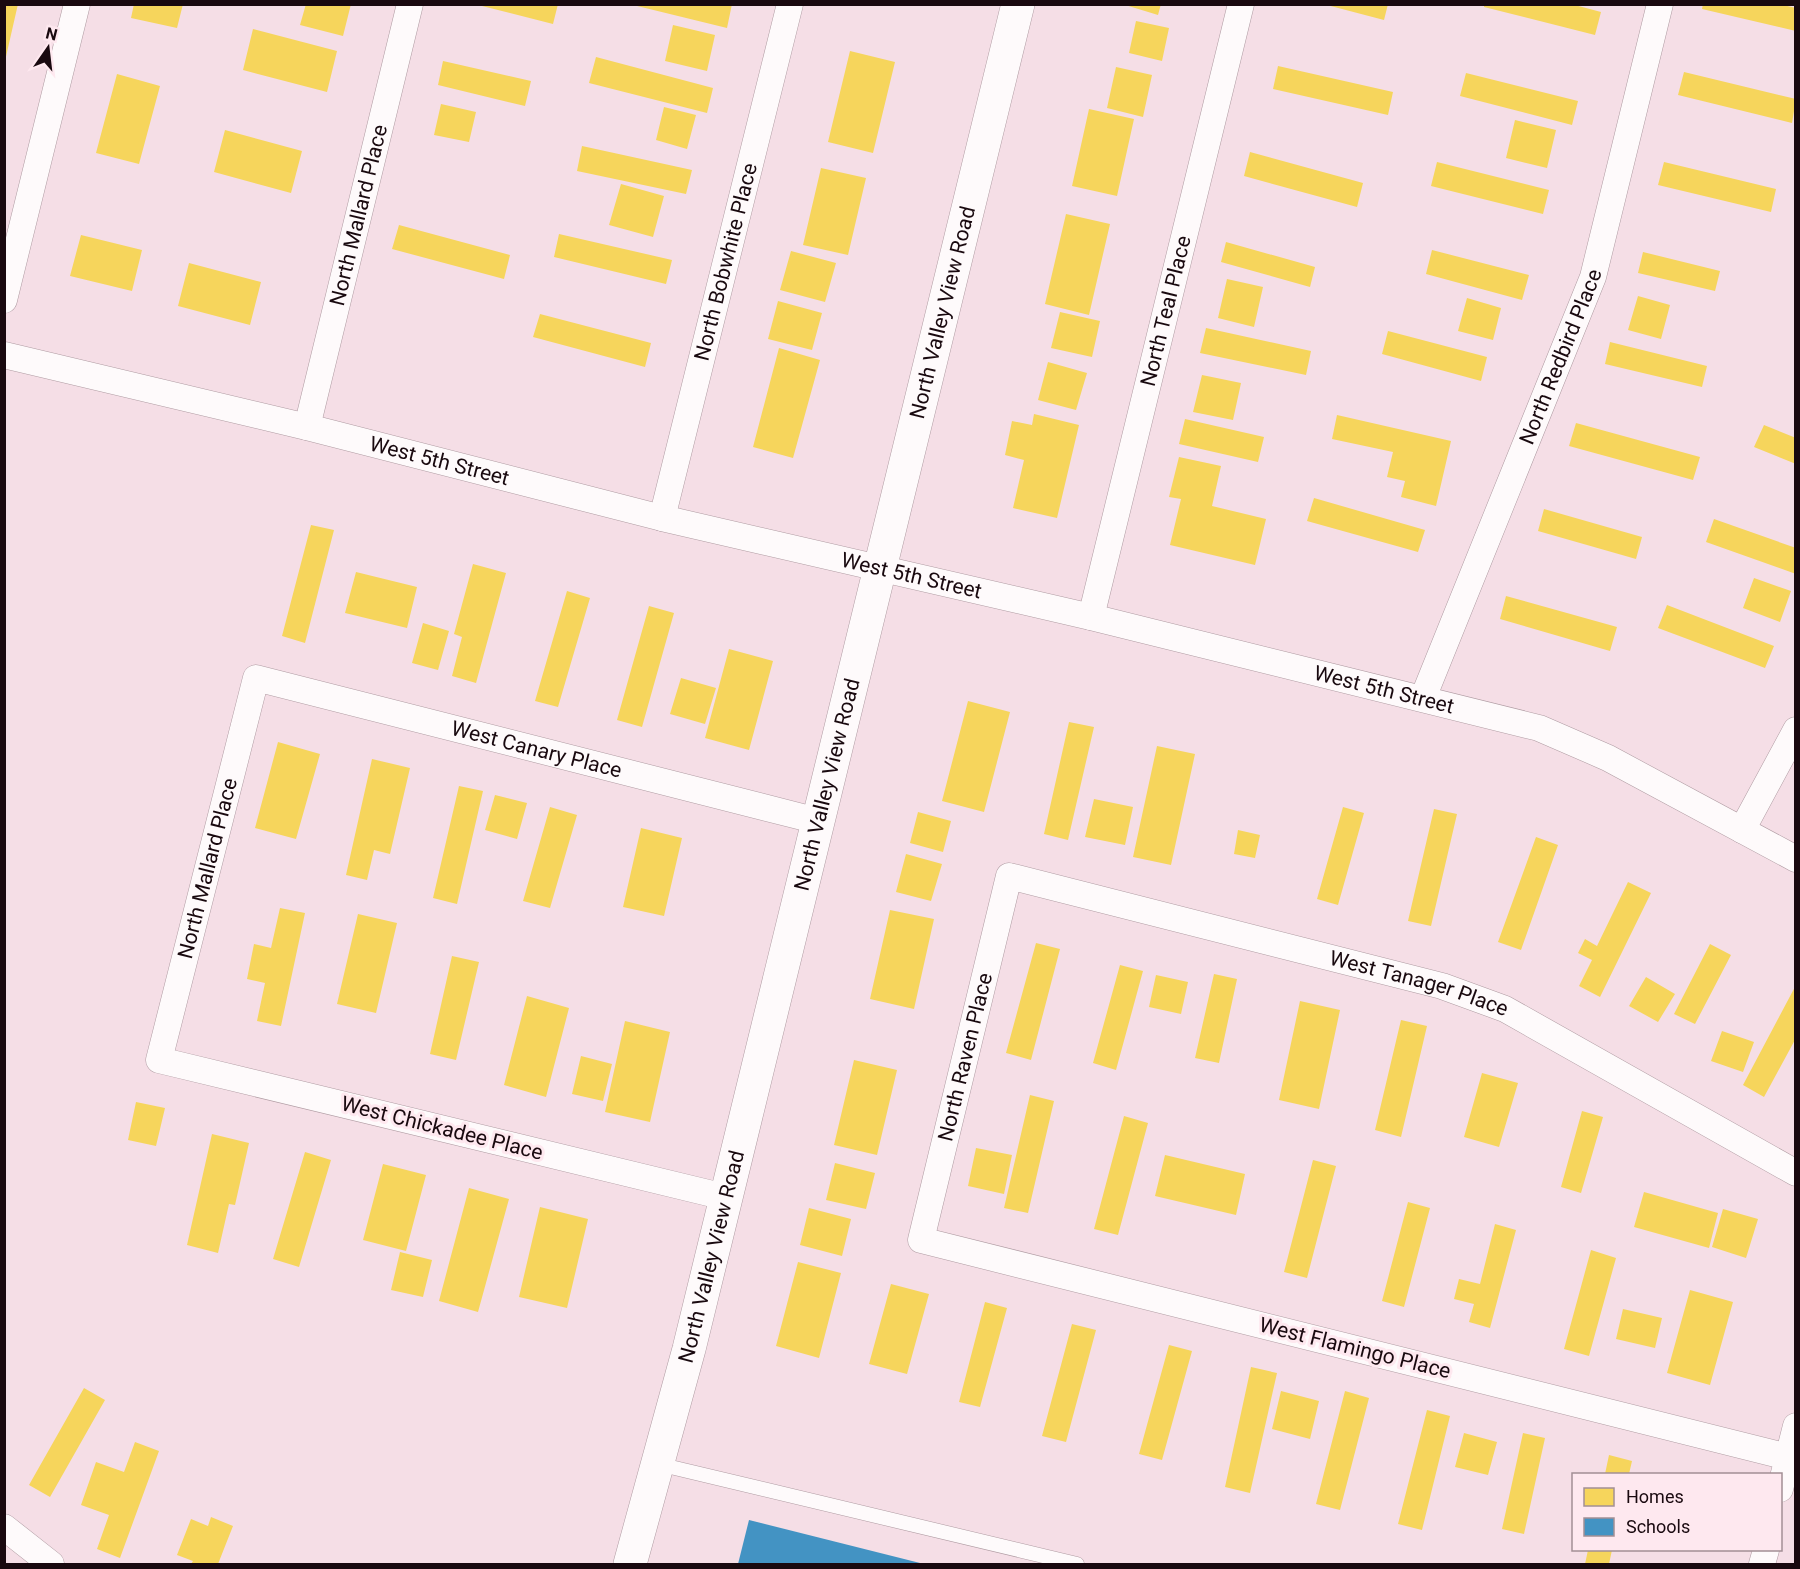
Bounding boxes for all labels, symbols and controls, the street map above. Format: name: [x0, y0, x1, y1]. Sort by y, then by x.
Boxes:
north arrow: [18, 18, 78, 78]
text: N: [44, 23, 59, 45]
street label: North Mallard Place: [325, 122, 392, 308]
street label: North Bobwhite Place: [690, 161, 762, 363]
street label: North Valley View Road: [905, 204, 980, 421]
street label: North Teal Place: [1136, 233, 1196, 389]
street label: North Redbird Place: [1515, 267, 1606, 448]
street label: West 5th Street: [367, 431, 512, 490]
street label: West 5th Street: [839, 548, 984, 603]
street label: West 5th Street: [1312, 661, 1457, 718]
street label: North Valley View Road: [790, 676, 865, 893]
street label: West Canary Place: [449, 716, 624, 783]
street label: North Mallard Place: [173, 776, 242, 961]
street label: West Tanager Place: [1327, 946, 1511, 1021]
street label: North Raven Place: [933, 970, 997, 1144]
street label: West Chickadee Place: [339, 1091, 545, 1165]
street label: North Valley View Road: [674, 1148, 749, 1366]
street label: West Flamingo Place: [1257, 1313, 1453, 1383]
legend: [1572, 1473, 1782, 1551]
text: Homes: [1626, 1486, 1684, 1507]
text: Schools: [1626, 1516, 1690, 1537]

